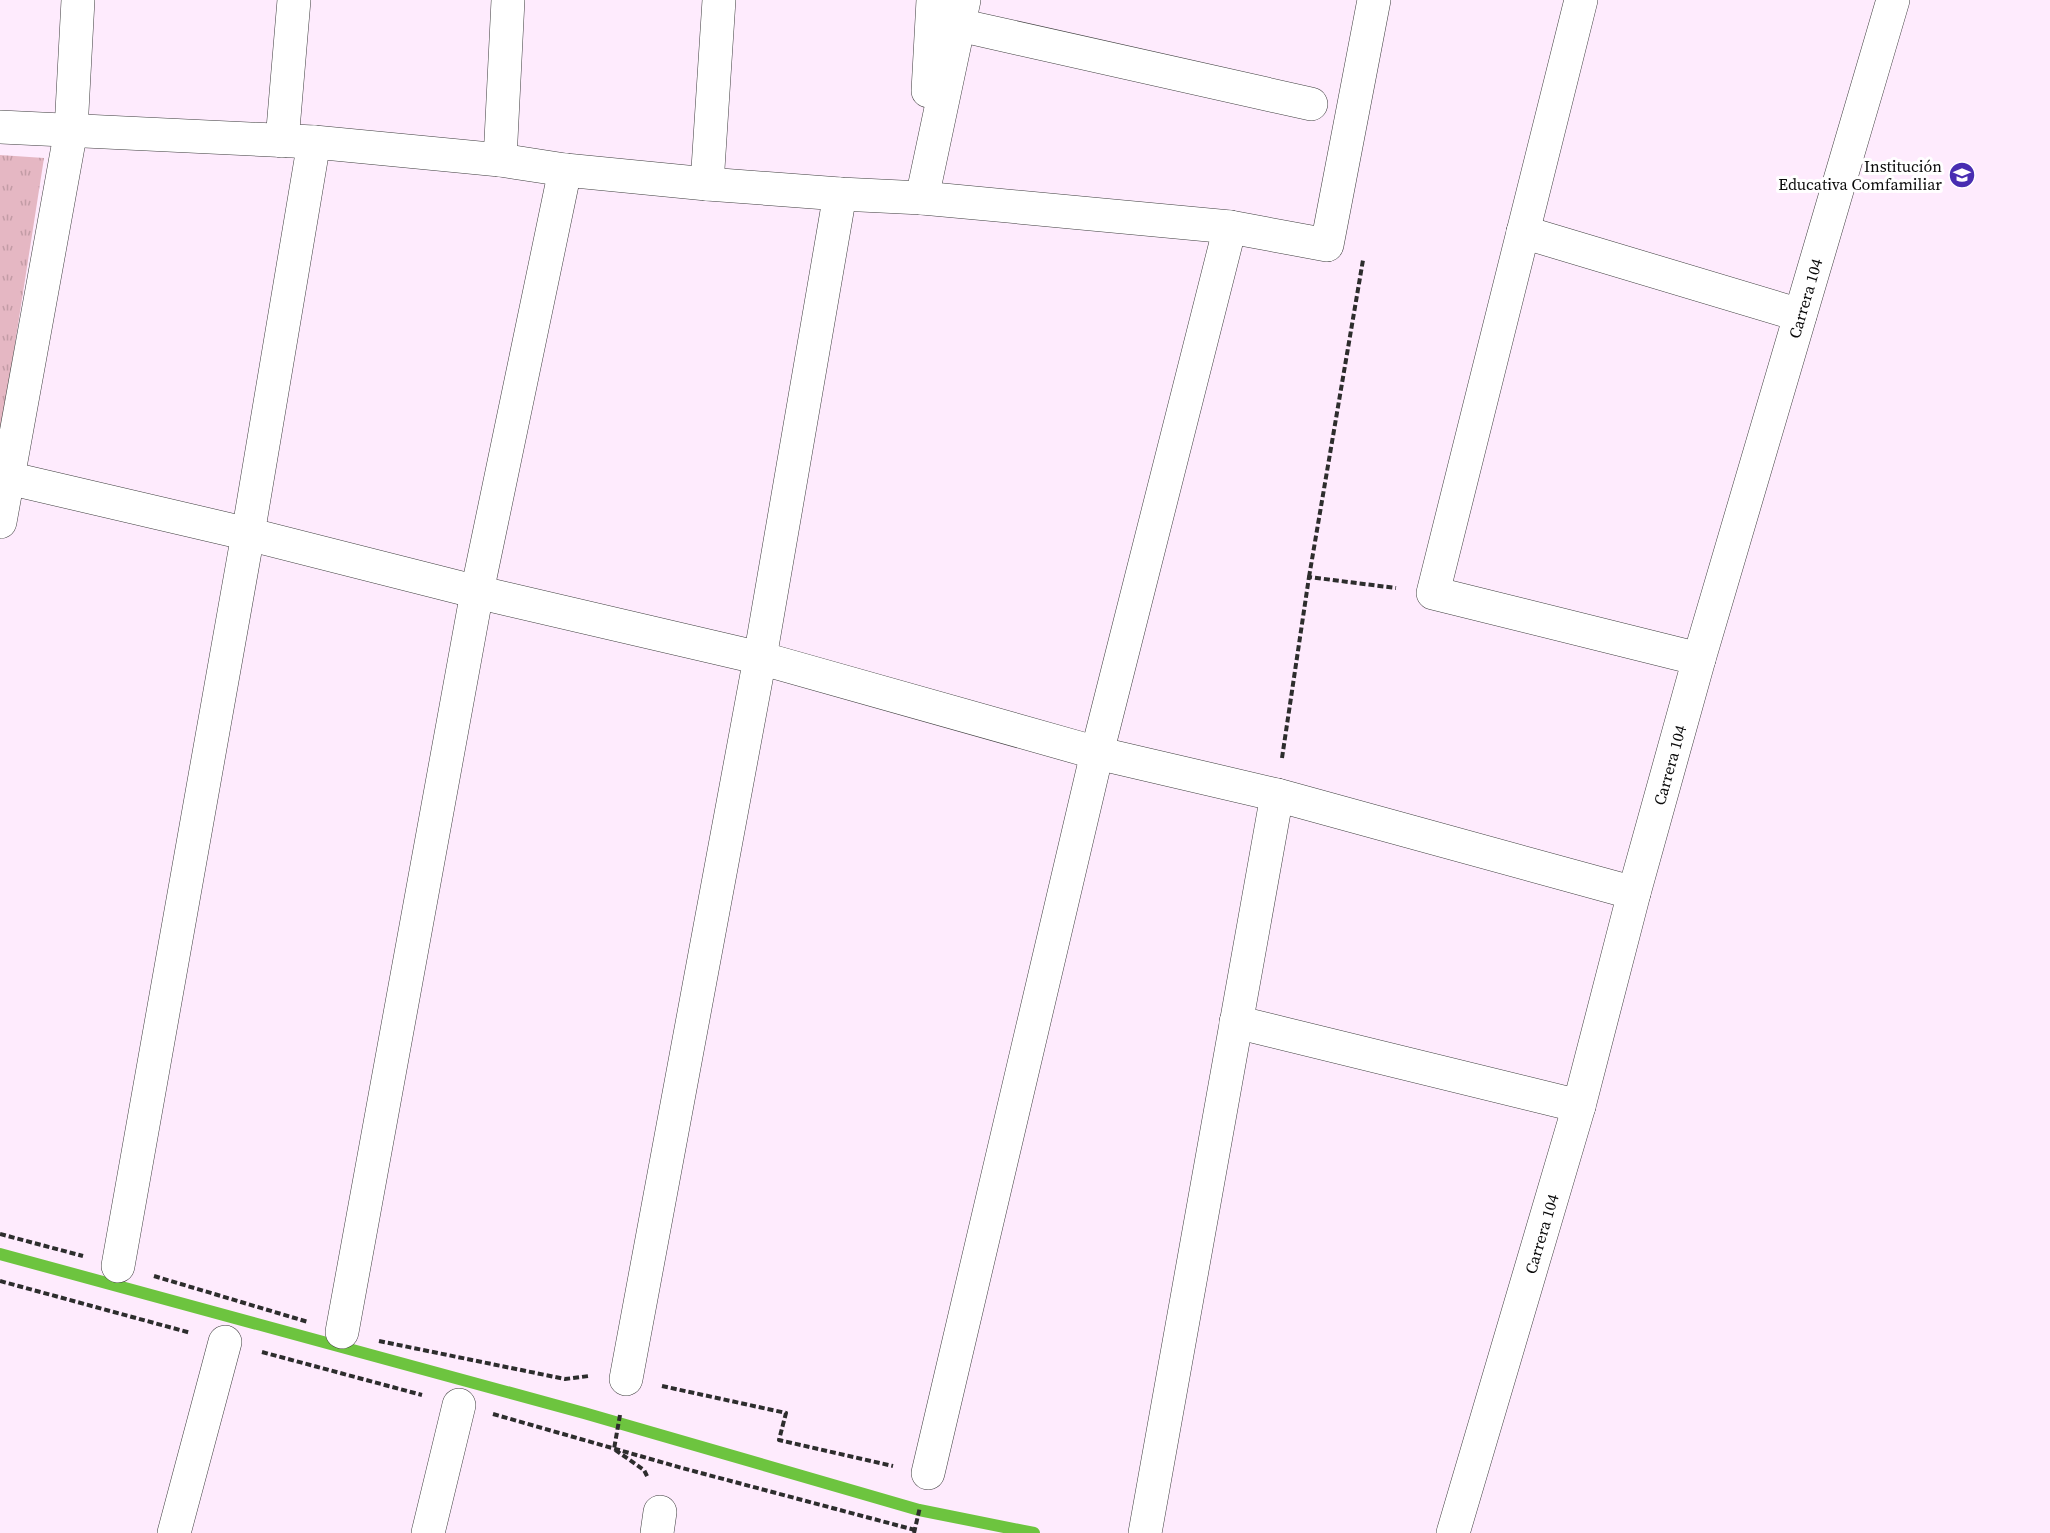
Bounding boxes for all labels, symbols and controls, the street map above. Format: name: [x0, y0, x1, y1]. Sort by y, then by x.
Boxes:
place label: Institución Educativa Comfamiliar: [1778, 155, 1942, 195]
school or university icon: Institución Educativa Comfamiliar: [1947, 160, 1977, 190]
street label: Carrera 104: [1783, 256, 1827, 341]
street label: Carrera 104: [1648, 722, 1691, 808]
street label: Carrera 104: [1519, 1191, 1563, 1276]

